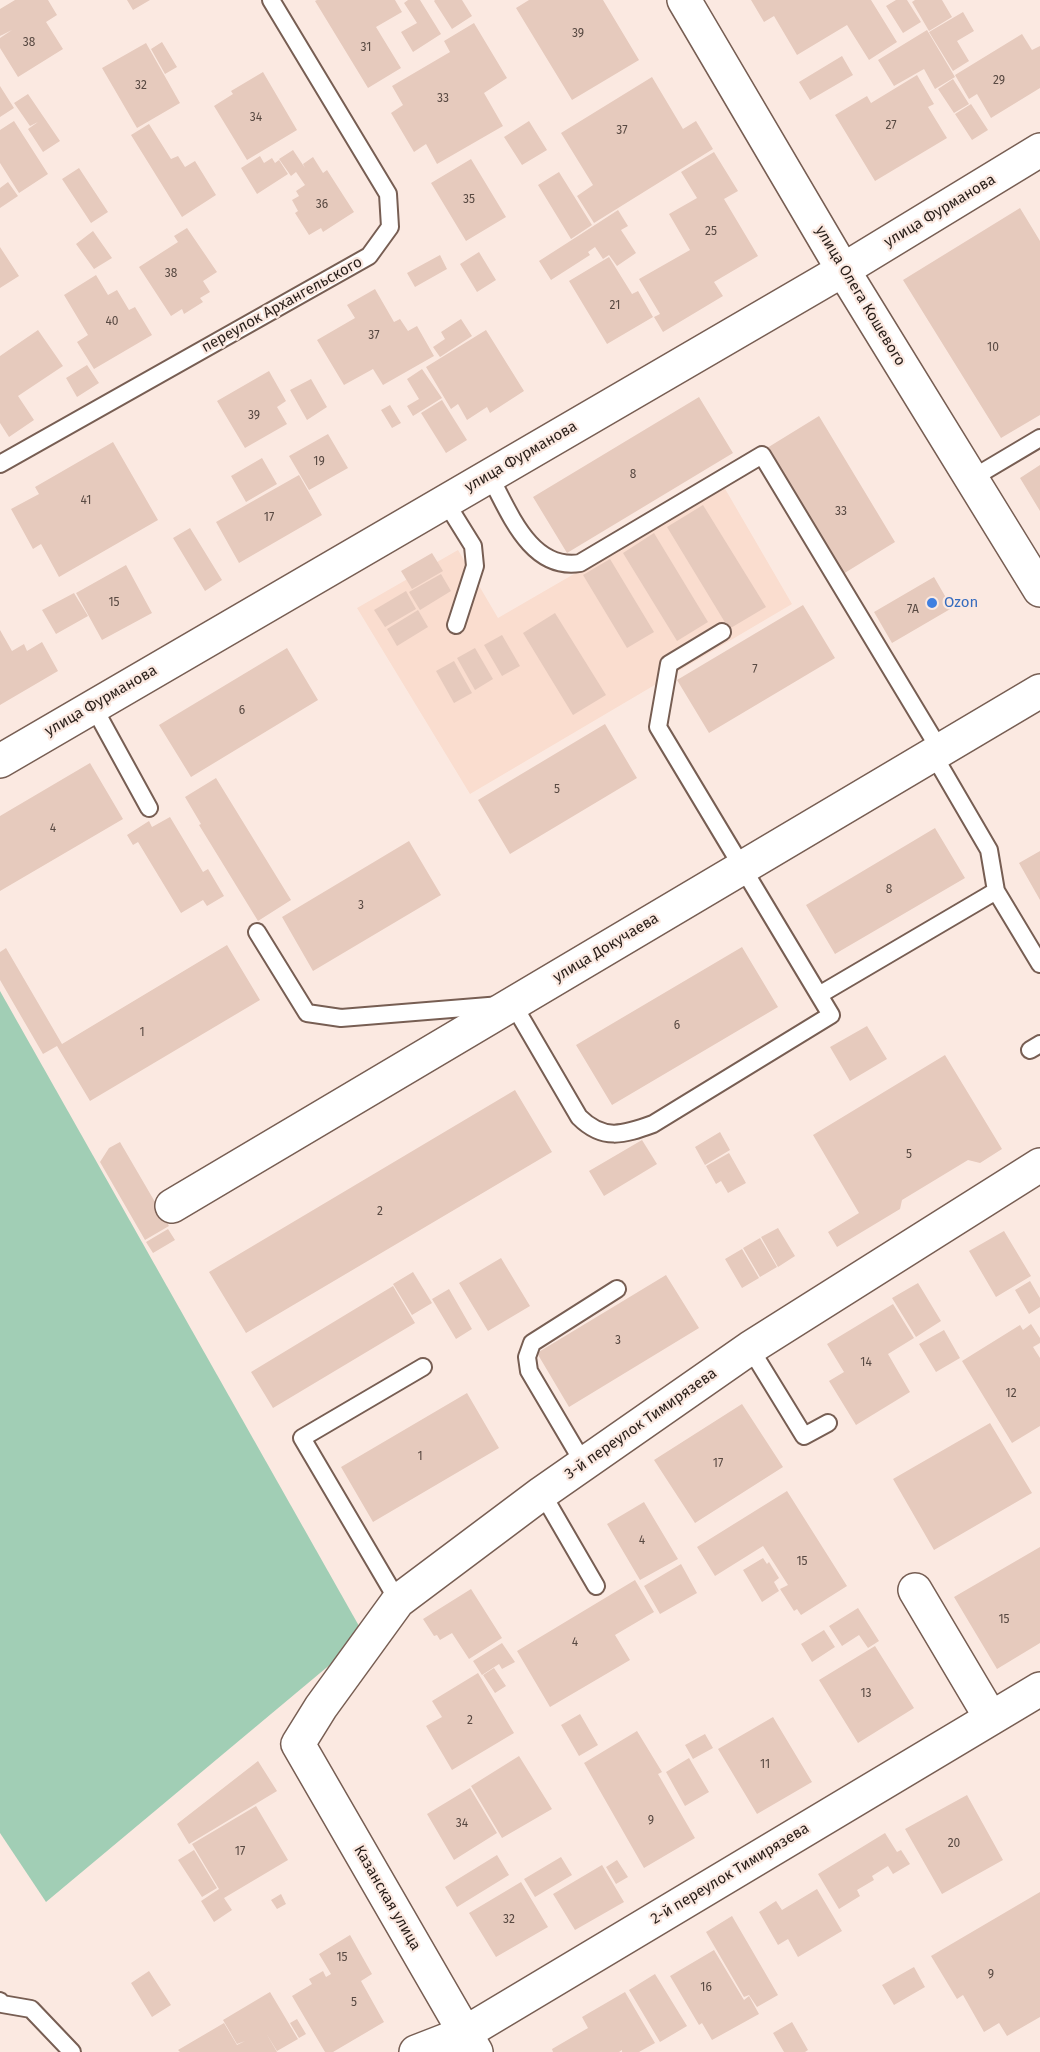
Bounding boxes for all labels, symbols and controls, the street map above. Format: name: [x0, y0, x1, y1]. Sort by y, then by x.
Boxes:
house number: 39: [572, 27, 584, 41]
house number: 38: [23, 36, 35, 50]
house number: 31: [361, 41, 371, 55]
house number: 29: [993, 74, 1005, 88]
house number: 32: [135, 79, 147, 93]
house number: 33: [437, 92, 449, 106]
house number: 34: [250, 111, 262, 125]
house number: 27: [885, 119, 897, 133]
house number: 37: [616, 124, 628, 138]
street label: улица Фурманова: [881, 171, 999, 251]
house number: 35: [463, 193, 475, 207]
house number: 36: [316, 198, 328, 212]
street label: улица Олега Кошевого: [811, 223, 909, 369]
house number: 25: [705, 225, 717, 239]
street label: переулок Архангельского: [199, 253, 365, 357]
house number: 38: [165, 267, 177, 281]
house number: 21: [610, 299, 620, 313]
house number: 40: [105, 315, 119, 329]
house number: 37: [368, 329, 380, 343]
house number: 10: [987, 341, 999, 355]
house number: 39: [248, 409, 260, 423]
street label: улица Фурманова: [462, 418, 580, 496]
house number: 19: [313, 455, 325, 469]
house number: 8: [630, 468, 636, 482]
house number: 41: [81, 494, 91, 508]
house number: 33: [835, 505, 847, 519]
house number: 17: [264, 511, 274, 525]
place label: Ozon: [944, 594, 978, 612]
house number: 15: [108, 596, 120, 610]
marker: Ozon: [925, 596, 939, 610]
house number: 7А: [907, 603, 919, 617]
street label: улица Фурманова: [42, 662, 160, 740]
house number: 7: [752, 663, 758, 677]
house number: 6: [239, 704, 245, 718]
house number: 5: [554, 783, 560, 797]
house number: 4: [50, 822, 56, 836]
house number: 8: [886, 883, 892, 897]
house number: 3: [358, 899, 364, 913]
street label: улица Докучаева: [550, 909, 662, 987]
house number: 6: [674, 1019, 680, 1033]
house number: 1: [139, 1026, 145, 1040]
house number: 5: [906, 1148, 912, 1162]
house number: 2: [377, 1205, 383, 1219]
house number: 3: [615, 1334, 621, 1348]
house number: 14: [860, 1356, 872, 1370]
street label: 3-й переулок Тимирязева: [562, 1365, 720, 1483]
house number: 12: [1005, 1387, 1017, 1401]
house number: 1: [417, 1450, 423, 1464]
house number: 17: [713, 1457, 723, 1471]
house number: 4: [639, 1534, 645, 1548]
house number: 15: [796, 1555, 808, 1569]
house number: 15: [998, 1613, 1010, 1627]
house number: 4: [572, 1636, 578, 1650]
house number: 13: [860, 1687, 872, 1701]
house number: 2: [467, 1714, 473, 1728]
house number: 11: [760, 1758, 770, 1772]
house number: 9: [648, 1814, 654, 1828]
house number: 34: [456, 1817, 468, 1831]
street label: 2-й переулок Тимирязева: [648, 1820, 812, 1928]
house number: 20: [948, 1837, 960, 1851]
street label: Казанская улица: [350, 1842, 424, 1954]
house number: 17: [235, 1845, 245, 1859]
house number: 32: [503, 1913, 515, 1927]
house number: 15: [336, 1951, 348, 1965]
house number: 9: [988, 1968, 994, 1982]
house number: 16: [700, 1981, 712, 1995]
house number: 5: [351, 1996, 357, 2010]

